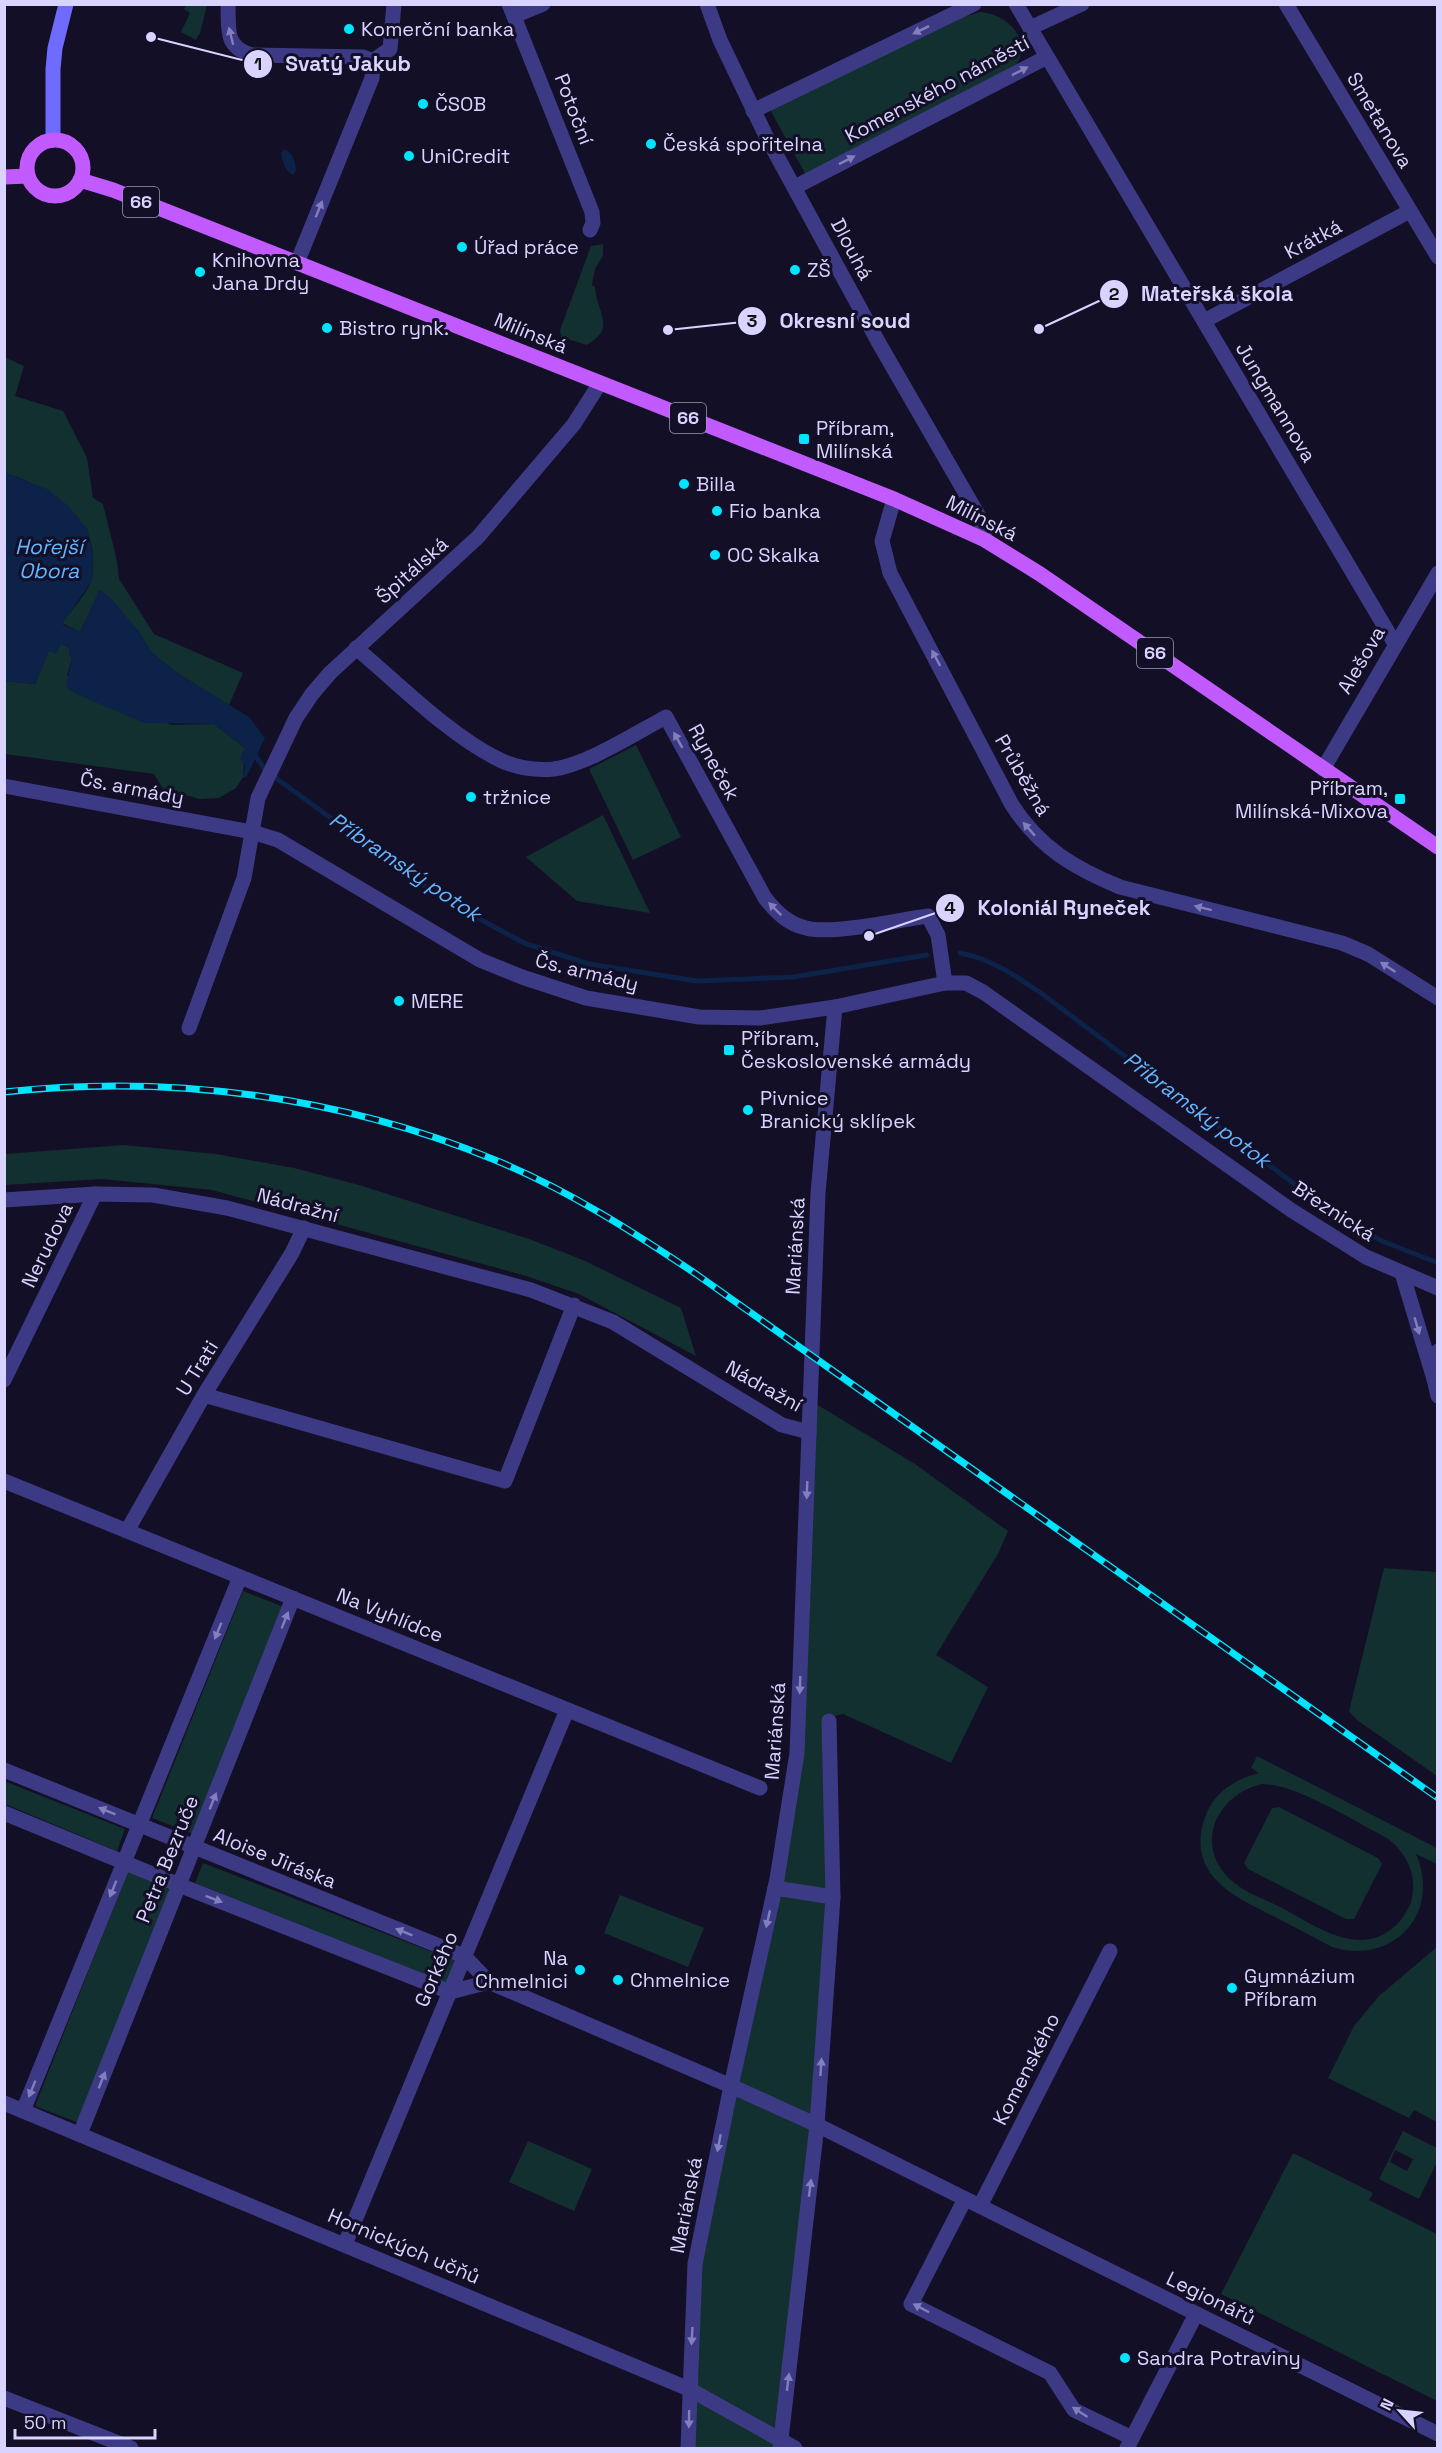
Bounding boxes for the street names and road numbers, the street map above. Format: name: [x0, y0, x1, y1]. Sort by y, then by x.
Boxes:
street label: Komenského náměstí: [840, 29, 1034, 149]
street label: Smetanova: [1341, 67, 1419, 173]
street label: Potoční: [549, 70, 599, 148]
road number: 66: [123, 187, 159, 217]
street label: Krátká: [1280, 213, 1346, 265]
street label: Dlouhá: [825, 214, 879, 284]
street label: Milínská: [491, 307, 571, 359]
street label: Jungmannova: [1230, 337, 1322, 467]
road number: 66: [670, 403, 706, 433]
street label: Milínská: [942, 489, 1022, 547]
street label: Špitálská: [371, 531, 453, 609]
street label: Alešova: [1331, 622, 1391, 698]
road number: 66: [1137, 638, 1173, 668]
street label: Ryneček: [682, 719, 746, 805]
street label: Průběžná: [989, 729, 1057, 821]
street label: Čs. armády: [78, 765, 186, 811]
street label: Čs. armády: [533, 947, 641, 997]
street label: Březnická: [1288, 1175, 1380, 1247]
street label: Nádražní: [254, 1182, 342, 1228]
street label: Mariánská: [779, 1197, 811, 1295]
street label: Nerudova: [15, 1198, 79, 1292]
street label: U Trati: [170, 1336, 224, 1400]
street label: Nádražní: [721, 1354, 807, 1418]
street label: Na Vyhlídce: [333, 1582, 447, 1648]
street label: Mariánská: [759, 1681, 791, 1781]
street label: Petra Bezruče: [130, 1792, 204, 1926]
street label: Aloise Jiráska: [210, 1822, 340, 1894]
street label: Gorkého: [408, 1927, 464, 2011]
street label: Komenského: [987, 2008, 1065, 2130]
street label: Mariánská: [664, 2155, 708, 2255]
street label: Hornických učňů: [324, 2202, 484, 2290]
street label: Legionářů: [1162, 2265, 1260, 2331]

